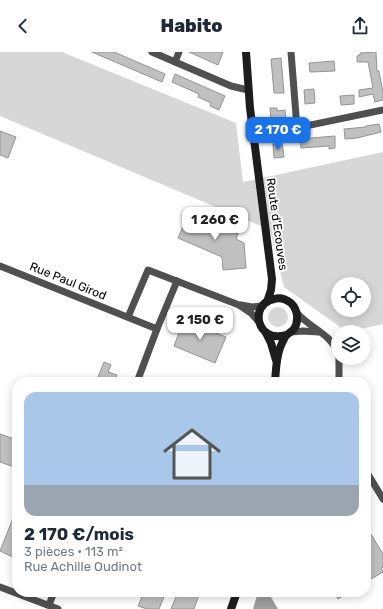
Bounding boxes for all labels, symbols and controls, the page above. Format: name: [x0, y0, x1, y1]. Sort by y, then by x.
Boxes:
icon: back: [12, 15, 34, 37]
text: Habito: [161, 15, 222, 37]
icon: share: [349, 15, 371, 37]
pin: 2 170 €: [241, 117, 315, 151]
text: 2 170 €: [255, 122, 301, 137]
street label: Route d'Ecouves: [264, 177, 290, 271]
pin: 1 260 €: [178, 207, 252, 241]
text: 1 260 €: [191, 212, 239, 227]
street label: Rue Paul Girod: [28, 259, 108, 303]
map controls: [331, 277, 371, 365]
button: locate: [331, 277, 371, 317]
pin: 2 150 €: [163, 307, 237, 341]
text: 2 150 €: [176, 312, 224, 327]
button: layers: [331, 325, 371, 365]
icon: home: [156, 418, 228, 490]
text: 2 170 €/mois: [24, 524, 134, 544]
text: 3 pièces · 113 m²: [24, 544, 123, 559]
text: Rue Achille Oudinot: [24, 559, 142, 574]

